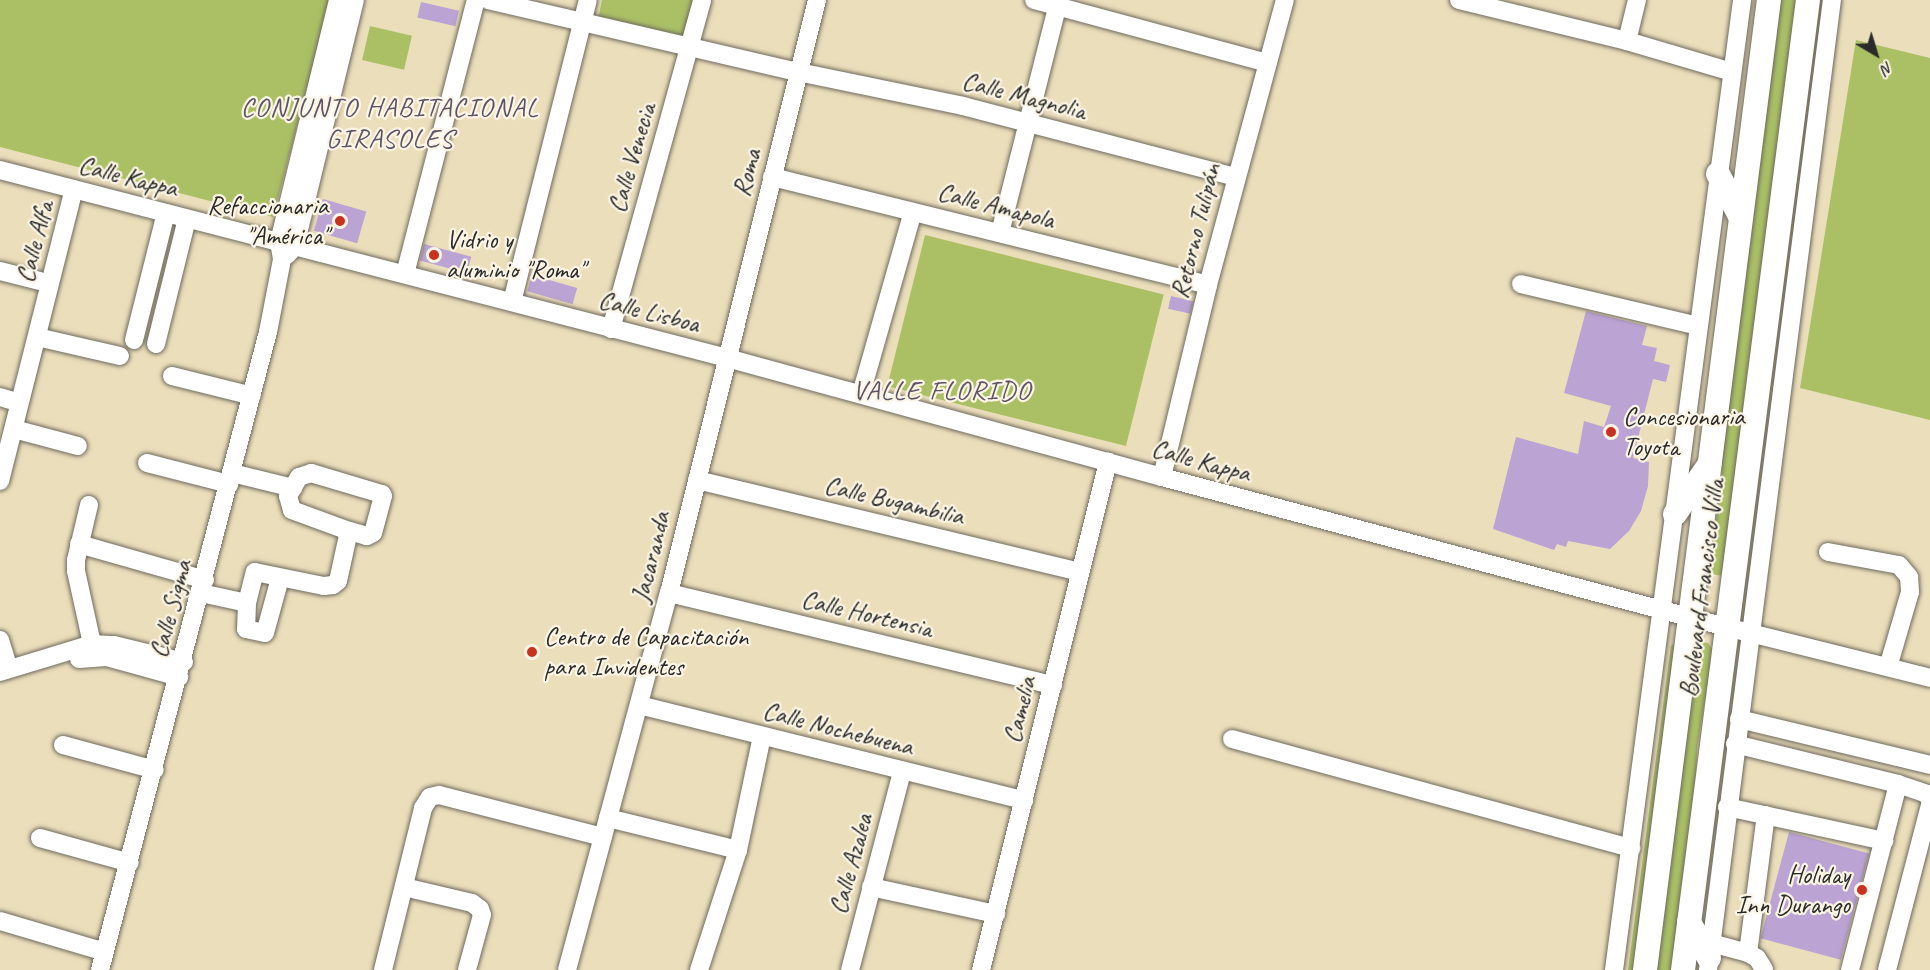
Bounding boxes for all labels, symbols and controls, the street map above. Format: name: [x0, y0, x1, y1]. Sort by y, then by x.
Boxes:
north arrow: [1846, 24, 1906, 84]
text: N: [1877, 57, 1897, 79]
street label: Calle Magnolia: [958, 65, 1090, 127]
district label: CONJUNTO HABITACIONAL GIRASOLES: [242, 91, 538, 154]
street label: Calle Venecia: [601, 99, 663, 217]
street label: Roma: [726, 146, 768, 200]
street label: Calle Kappa: [75, 150, 181, 204]
street label: Retorno Tulipán: [1164, 160, 1228, 302]
street label: Calle Amapola: [934, 176, 1058, 236]
place label: Refaccionaria "América": [207, 190, 328, 252]
street label: Calle Alfa: [10, 198, 60, 286]
marker: Refaccionaria "América": [333, 214, 347, 228]
place label: Vidrio y aluminio "Roma": [446, 224, 584, 286]
marker: Vidrio y aluminio "Roma": [427, 248, 441, 262]
street label: Calle Lisboa: [595, 284, 703, 340]
district label: VALLE FLORIDO: [854, 375, 1030, 407]
place label: Concesionaria Toyota: [1623, 401, 1744, 462]
marker: Concesionaria Toyota: [1604, 425, 1618, 439]
street label: Calle Kappa: [1148, 433, 1254, 489]
street label: Calle Bugambilia: [821, 470, 967, 532]
street label: Boulevard Francisco Villa: [1673, 477, 1731, 699]
street label: Jacaranda: [625, 509, 677, 605]
street label: Calle Sigma: [143, 556, 199, 662]
street label: Calle Hortensia: [798, 584, 936, 644]
place label: Centro de Capacitación para Invidentes: [544, 621, 748, 682]
marker: Centro de Capacitación para Invidentes: [525, 645, 539, 659]
street label: Camelia: [997, 674, 1043, 746]
street label: Calle Nochebuena: [760, 695, 916, 763]
street label: Calle Azalea: [822, 810, 880, 918]
place label: Holiday Inn Durango: [1736, 859, 1850, 921]
marker: Holiday Inn Durango: [1855, 883, 1869, 897]

